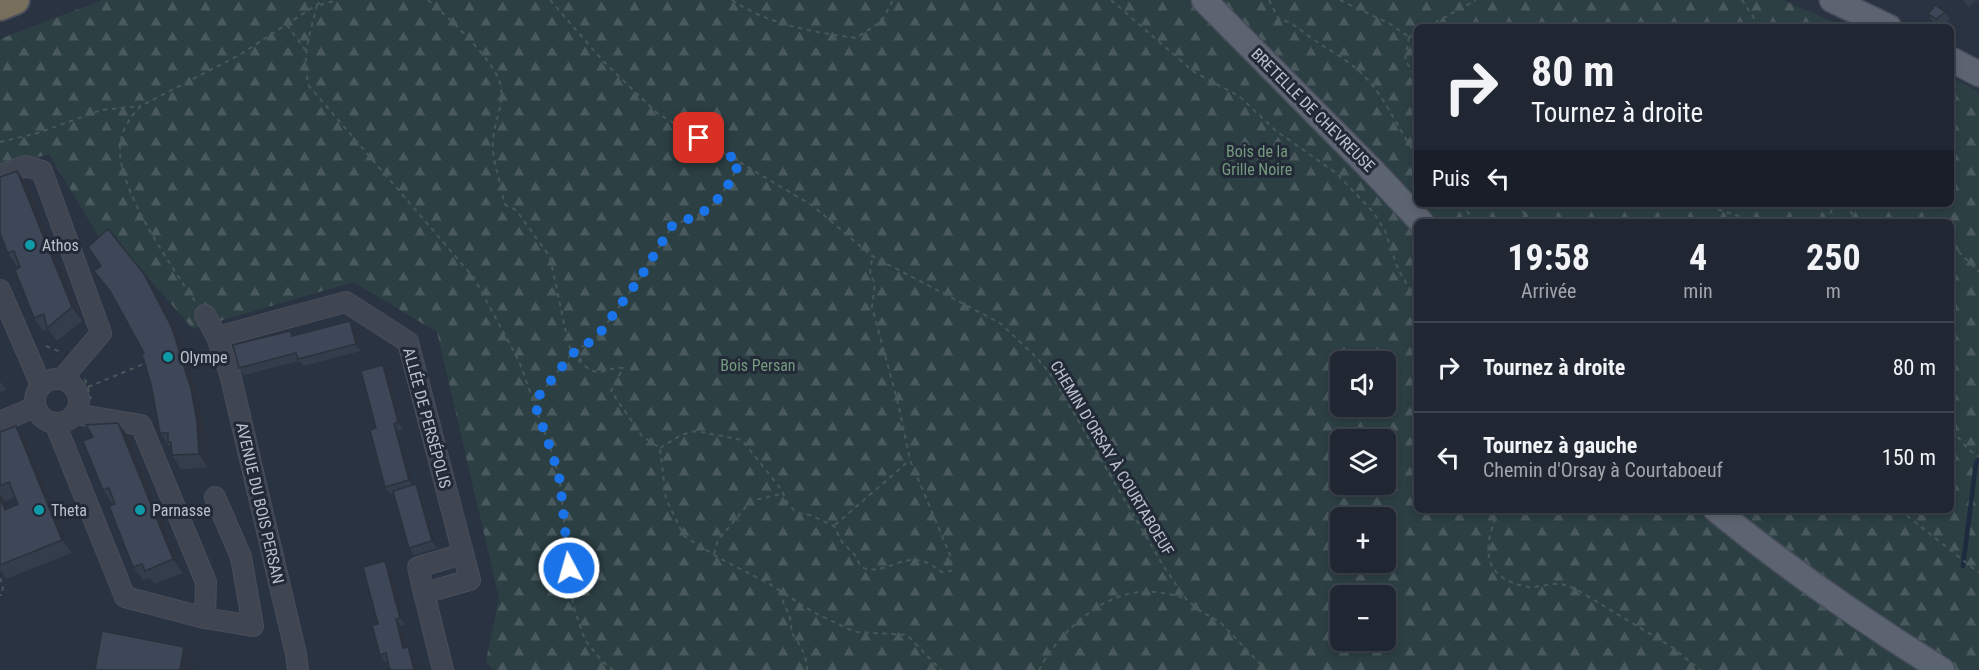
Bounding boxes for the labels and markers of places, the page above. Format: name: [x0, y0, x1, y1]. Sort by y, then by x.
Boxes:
pin: [673, 112, 724, 163]
place label: Athos: [42, 236, 79, 255]
marker: Athos: [23, 238, 37, 252]
place label: Olympe: [180, 348, 227, 367]
marker: Olympe: [161, 350, 175, 364]
place label: Theta: [51, 501, 87, 520]
place label: Parnasse: [152, 501, 211, 520]
marker: Theta: [32, 503, 46, 517]
marker: Parnasse: [133, 503, 147, 517]

